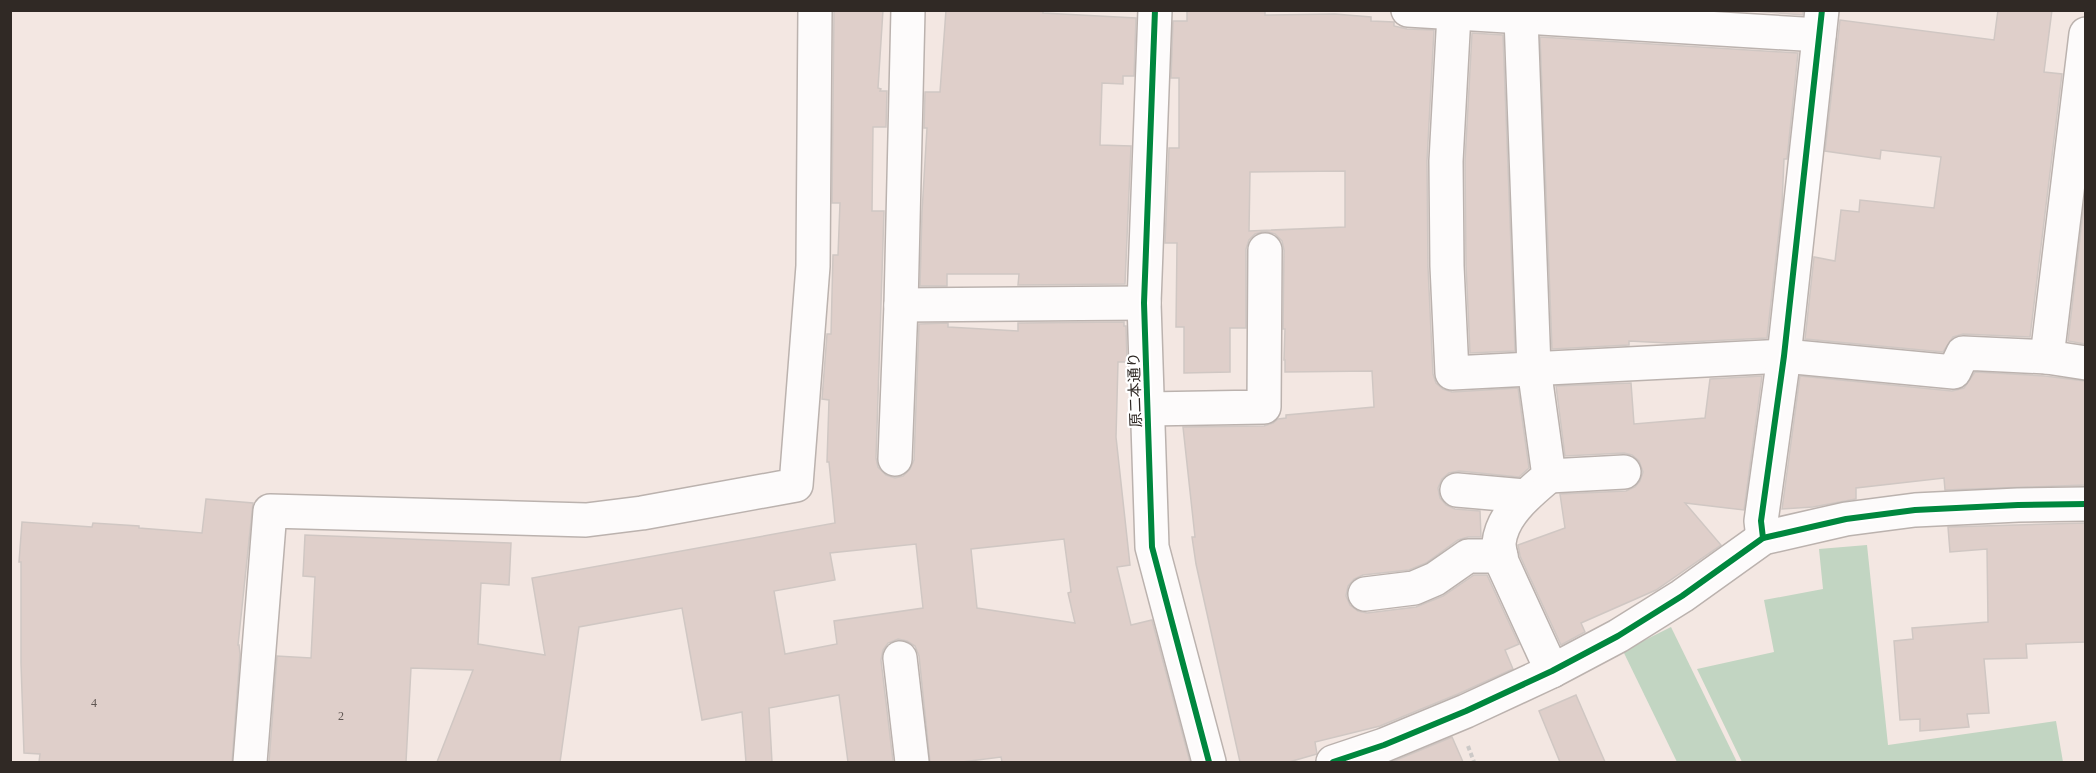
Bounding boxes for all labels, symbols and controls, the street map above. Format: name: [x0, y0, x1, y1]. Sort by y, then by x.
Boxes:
street label: 原二本通り: [1126, 352, 1144, 428]
house number: 4: [91, 696, 97, 710]
house number: 2: [338, 709, 344, 723]

